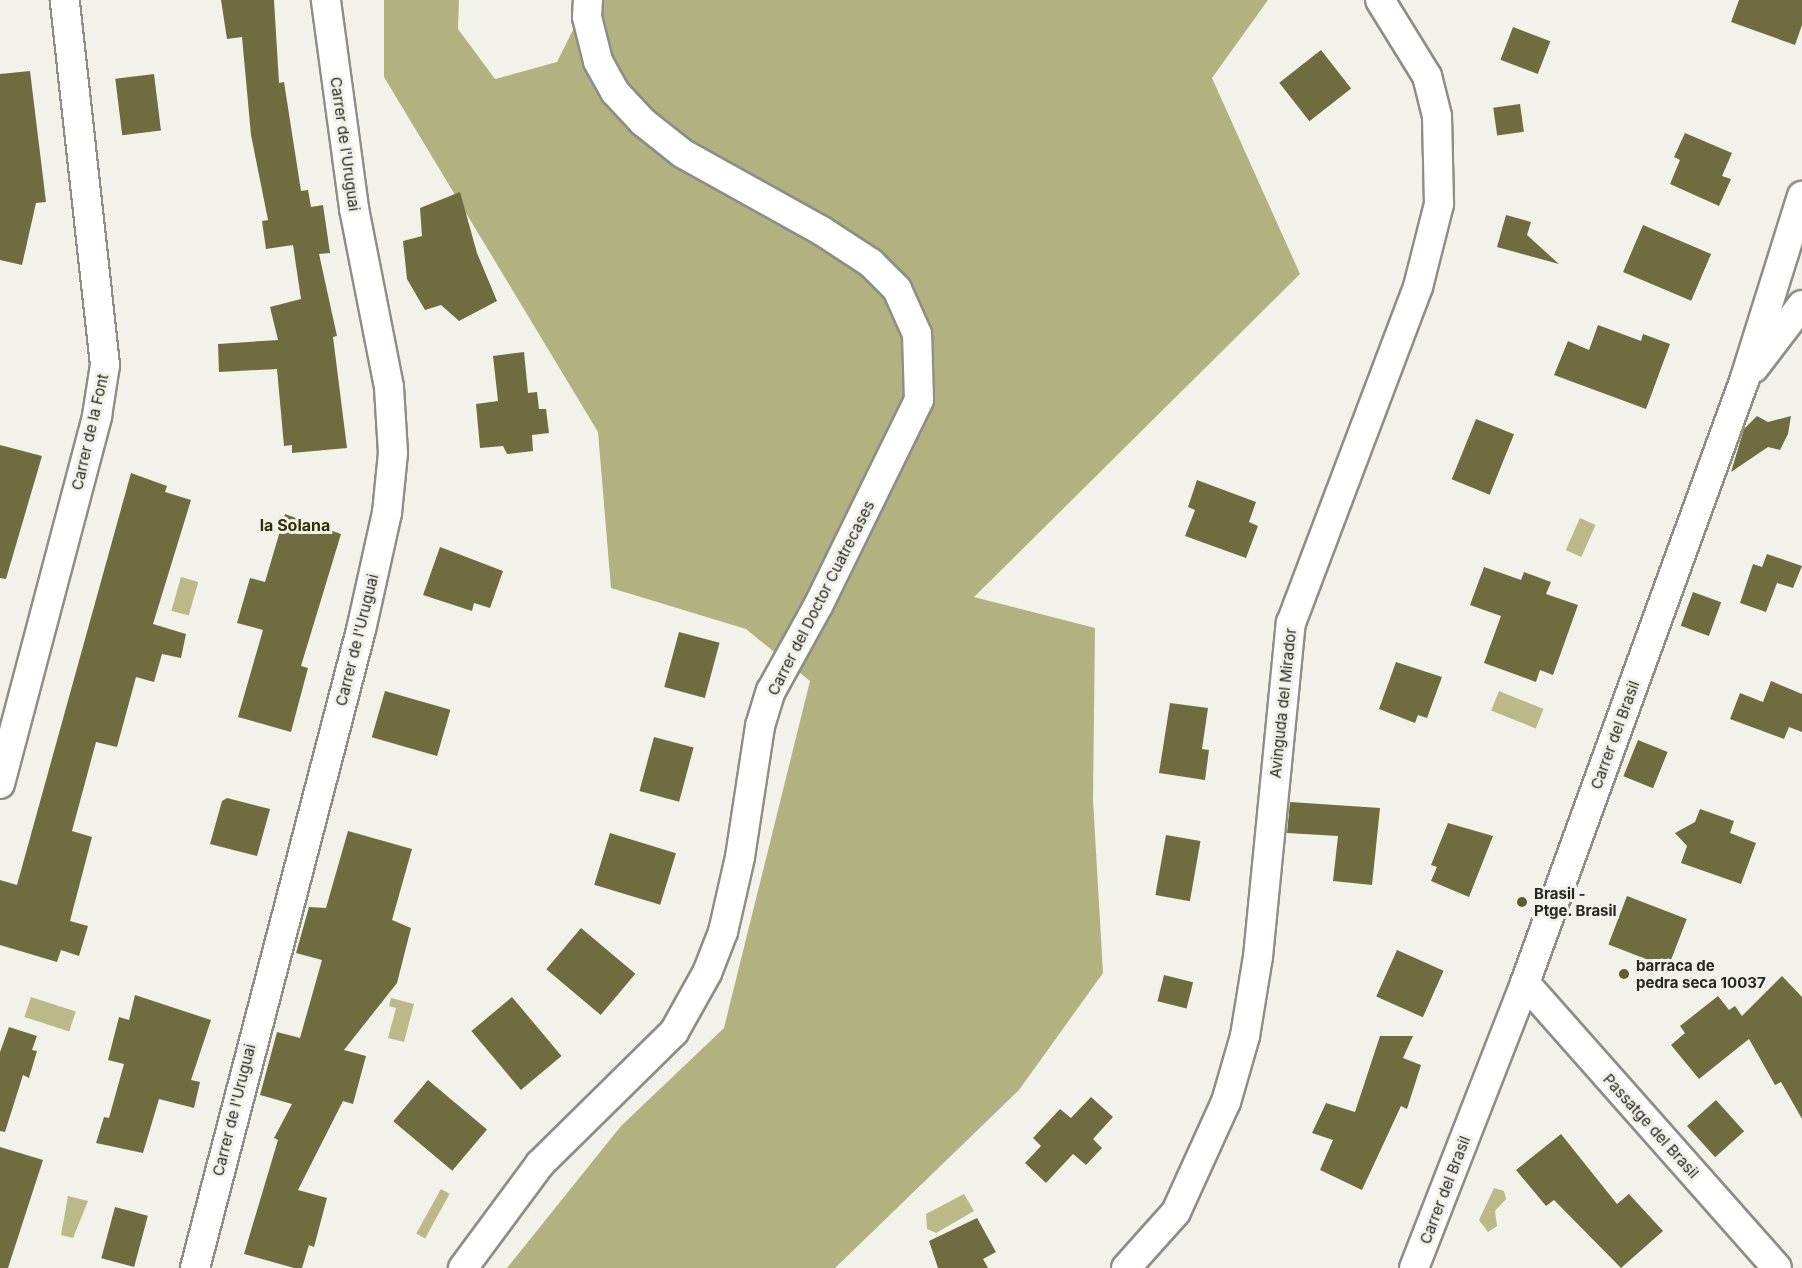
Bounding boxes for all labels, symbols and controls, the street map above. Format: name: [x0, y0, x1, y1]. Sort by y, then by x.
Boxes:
street label: Carrer de l'Uruguai: [327, 76, 363, 212]
street label: Carrer de la Font: [68, 372, 112, 492]
street label: Carrer del Doctor Cuatrecases: [764, 498, 878, 698]
district label: la Solana: [260, 515, 330, 535]
street label: Carrer de l'Uruguai: [332, 572, 382, 708]
street label: Avinguda del Mirador: [1266, 627, 1300, 779]
street label: Carrer del Brasil: [1587, 678, 1643, 792]
place label: Brasil - Ptge. Brasil: [1534, 884, 1617, 919]
marker: Brasil - Ptge. Brasil: [1515, 895, 1529, 909]
place label: barraca de pedra seca 10037: [1636, 956, 1766, 991]
marker: barraca de pedra seca 10037: [1617, 967, 1631, 981]
street label: Carrer de l'Uruguai: [209, 1042, 259, 1178]
street label: Passatge del Brasil: [1599, 1070, 1703, 1182]
street label: Carrer del Brasil: [1416, 1134, 1474, 1246]

